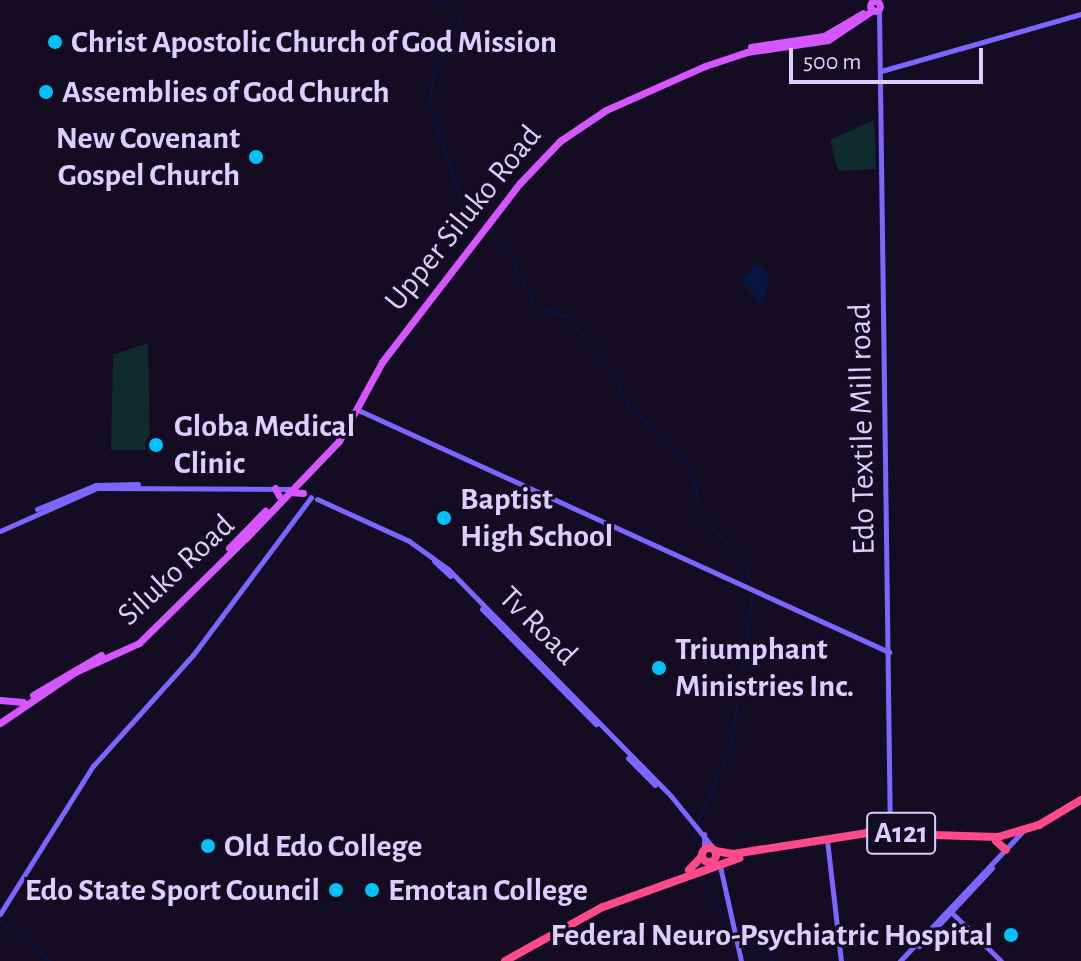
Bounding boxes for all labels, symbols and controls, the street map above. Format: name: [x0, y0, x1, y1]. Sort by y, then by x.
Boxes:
place label: Christ Apostolic Church of God Mission: [71, 23, 557, 61]
scale bar: [793, 32, 987, 82]
marker: Christ Apostolic Church of God Mission: [46, 33, 64, 51]
text: 500 m: [803, 50, 862, 74]
place label: Assemblies of God Church: [62, 73, 390, 111]
marker: Assemblies of God Church: [37, 83, 55, 101]
street label: Upper Siluko Road: [376, 117, 550, 319]
place label: New Covenant Gospel Church: [56, 120, 240, 195]
marker: New Covenant Gospel Church: [247, 148, 265, 166]
street label: Edo Textile Mill road: [841, 303, 883, 555]
place label: Globa Medical Clinic: [174, 408, 355, 483]
marker: Globa Medical Clinic: [145, 434, 167, 456]
place label: Baptist High School: [460, 481, 613, 556]
street label: Siluko Road: [110, 506, 242, 634]
marker: Baptist High School: [435, 509, 453, 527]
street label: Tv Road: [490, 578, 586, 674]
place label: Triumphant Ministries Inc.: [675, 631, 854, 706]
marker: Triumphant Ministries Inc.: [650, 659, 668, 677]
road number: A121: [865, 807, 937, 859]
place label: Old Edo College: [224, 827, 422, 865]
marker: Old Edo College: [199, 837, 217, 855]
place label: Edo State Sport Council: [25, 871, 320, 909]
place label: Emotan College: [388, 871, 588, 909]
marker: Edo State Sport Council: [327, 881, 345, 899]
marker: Emotan College: [363, 881, 381, 899]
place label: Federal Neuro-Psychiatric Hospital: [551, 916, 993, 954]
marker: Federal Neuro-Psychiatric Hospital: [1000, 924, 1022, 946]

